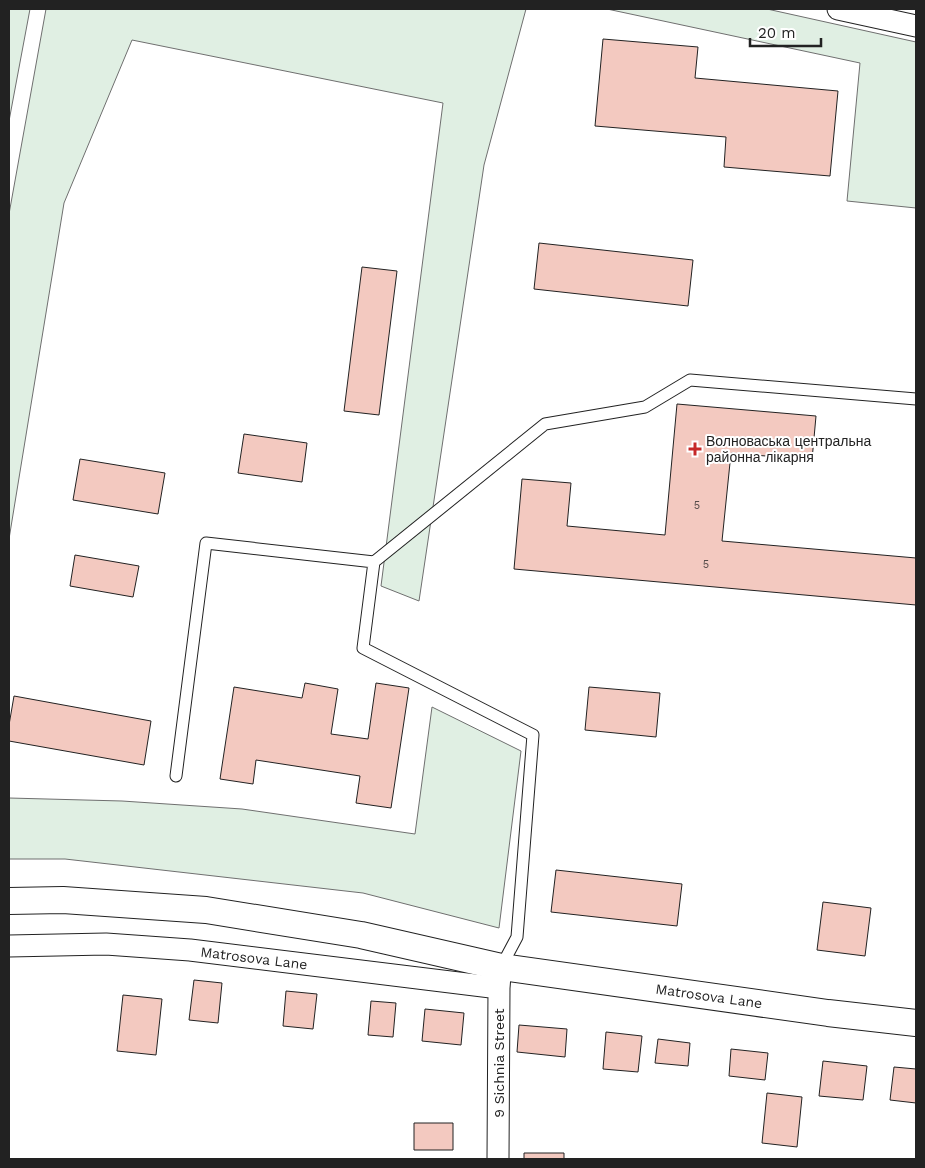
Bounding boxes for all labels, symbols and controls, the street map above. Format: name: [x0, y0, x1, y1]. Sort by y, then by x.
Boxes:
scale bar: [750, 15, 821, 47]
text: 20 m: [758, 24, 796, 42]
place label: Волноваська центральна районна лікарня: [706, 433, 871, 465]
marker: Волноваська центральна районна лікарня: [688, 442, 702, 456]
house number: 5: [694, 499, 700, 512]
house number: 5: [703, 558, 709, 571]
street label: Matrosova Lane: [200, 944, 308, 972]
street label: Matrosova Lane: [655, 981, 763, 1011]
street label: 9 Sichnia Street: [491, 1008, 507, 1118]

